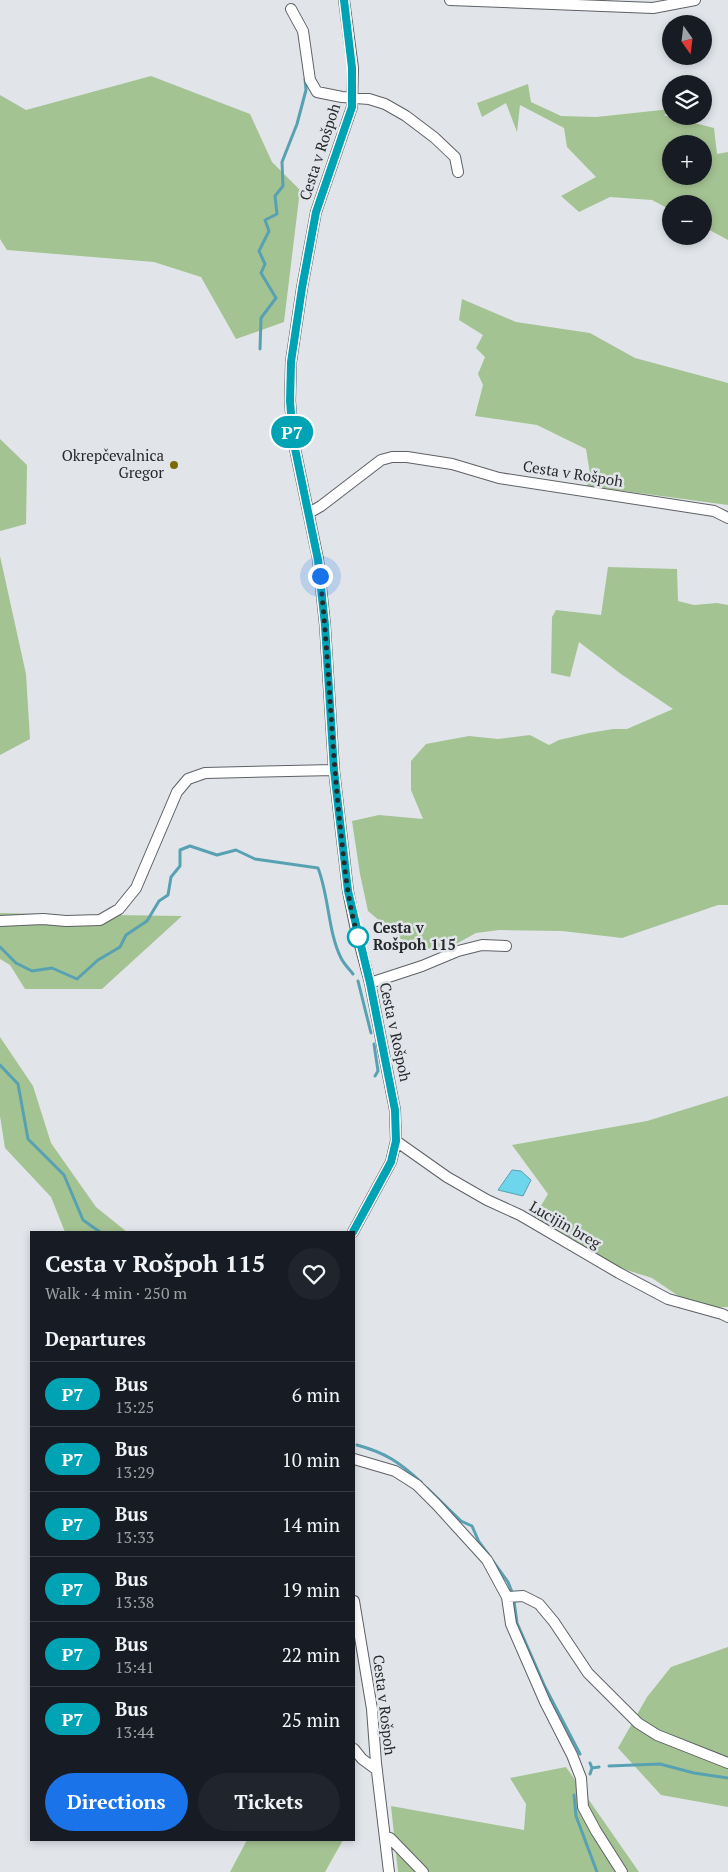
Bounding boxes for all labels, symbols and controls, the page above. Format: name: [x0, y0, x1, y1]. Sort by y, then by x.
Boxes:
north arrow: [662, 15, 712, 65]
map controls: [662, 15, 712, 245]
button: layers: [662, 75, 712, 125]
street label: Cesta v Rošpoh: [294, 100, 344, 203]
button: +: [662, 135, 712, 185]
button: −: [662, 195, 712, 245]
line badge: P7: [270, 416, 314, 448]
text: P7: [281, 420, 303, 444]
place label: Okrepčevalnica Gregor: [62, 445, 164, 482]
street label: Cesta v Rošpoh: [522, 455, 625, 491]
marker: Okrepčevalnica Gregor: [168, 459, 180, 471]
your location: [308, 564, 333, 589]
place label: Cesta v Rošpoh 115: [373, 917, 456, 954]
marker: Cesta v Rošpoh 115: [347, 926, 369, 948]
street label: Cesta v Rošpoh: [376, 980, 416, 1083]
street label: Lucijin breg: [526, 1196, 606, 1253]
text: Cesta v Rošpoh 115: [45, 1247, 265, 1279]
button: heart: [288, 1248, 340, 1300]
text: Walk · 4 min · 250 m: [45, 1282, 187, 1304]
text: Departures: [45, 1326, 146, 1351]
text: Bus: [115, 1371, 148, 1396]
text: P7: [62, 1382, 83, 1406]
text: 6 min: [292, 1382, 340, 1407]
text: 13:25: [115, 1396, 154, 1418]
text: Bus: [115, 1436, 148, 1461]
text: P7: [62, 1447, 83, 1471]
text: 10 min: [282, 1447, 340, 1472]
text: 13:29: [115, 1461, 154, 1483]
text: Bus: [115, 1501, 148, 1526]
text: P7: [62, 1512, 83, 1536]
text: 14 min: [282, 1512, 340, 1537]
text: 13:33: [115, 1526, 154, 1548]
text: Bus: [115, 1566, 148, 1591]
text: P7: [62, 1577, 83, 1601]
text: 19 min: [282, 1577, 340, 1602]
text: 13:38: [115, 1591, 154, 1613]
text: Bus: [115, 1631, 148, 1656]
text: P7: [62, 1642, 83, 1666]
text: 22 min: [282, 1642, 340, 1667]
street label: Cesta v Rošpoh: [369, 1654, 401, 1756]
text: 13:41: [115, 1656, 154, 1678]
text: Bus: [115, 1696, 148, 1721]
text: P7: [62, 1707, 83, 1731]
text: 25 min: [282, 1707, 340, 1732]
text: 13:44: [115, 1721, 154, 1743]
button: Directions: [45, 1773, 188, 1831]
button: Tickets: [198, 1773, 340, 1831]

